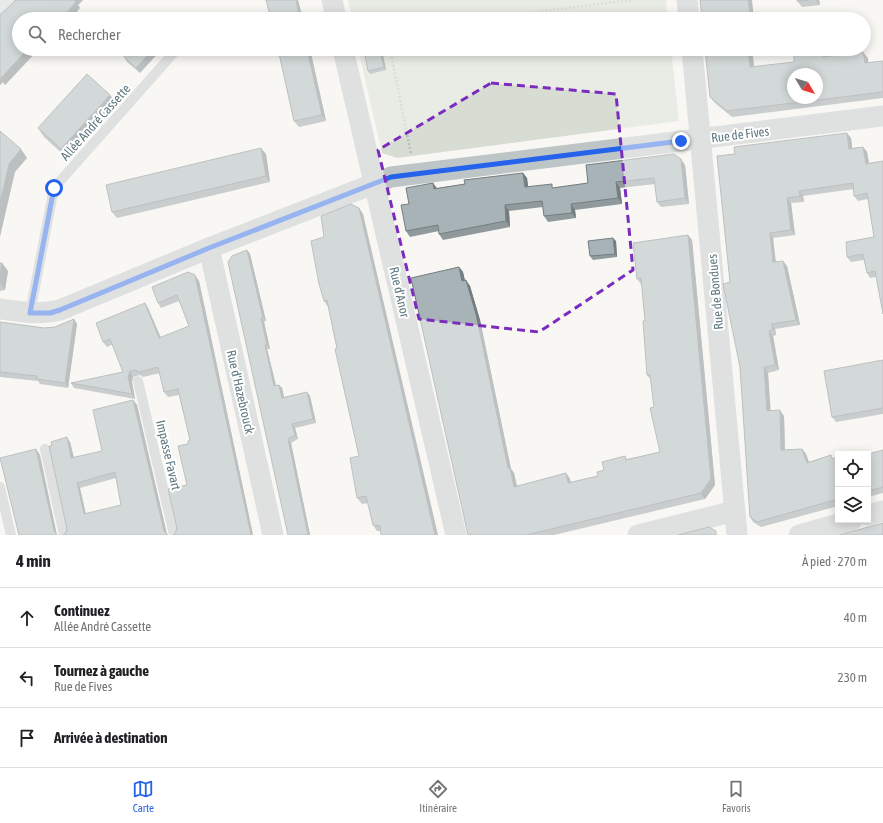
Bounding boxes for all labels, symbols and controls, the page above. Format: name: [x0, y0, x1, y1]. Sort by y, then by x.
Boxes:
search box: [12, 12, 871, 56]
icon: search: [26, 23, 48, 45]
text: Rechercher: [58, 26, 120, 43]
north arrow: [787, 68, 823, 104]
street label: Allée André Cassette: [57, 81, 134, 163]
street label: Rue de Fives: [710, 123, 770, 145]
route end: [672, 132, 690, 150]
route start: [45, 179, 63, 197]
street label: Rue de Bondues: [705, 253, 726, 330]
street label: Rue d'Anor: [386, 265, 413, 319]
street label: Rue d'Hazebrouck: [224, 349, 258, 436]
street label: Impasse Favart: [153, 419, 184, 492]
map controls: [835, 451, 871, 523]
button: locate: [835, 451, 871, 487]
button: layers: [835, 487, 871, 523]
text: 4 min: [16, 551, 51, 571]
text: À pied · 270 m: [802, 554, 867, 569]
text: Continuez: [54, 602, 110, 619]
icon: ahead: [16, 607, 38, 629]
text: 40 m: [844, 610, 867, 625]
text: Allée André Cassette: [54, 619, 151, 634]
text: Tournez à gauche: [54, 662, 149, 679]
icon: left: [16, 667, 38, 689]
text: 230 m: [838, 670, 867, 685]
text: Rue de Fives: [54, 679, 112, 694]
icon: arrive: [16, 727, 38, 749]
text: Arrivée à destination: [54, 729, 168, 746]
tab: Carte: [132, 778, 154, 814]
tab: Itinéraire: [419, 778, 457, 814]
tab: Favoris: [722, 778, 751, 814]

